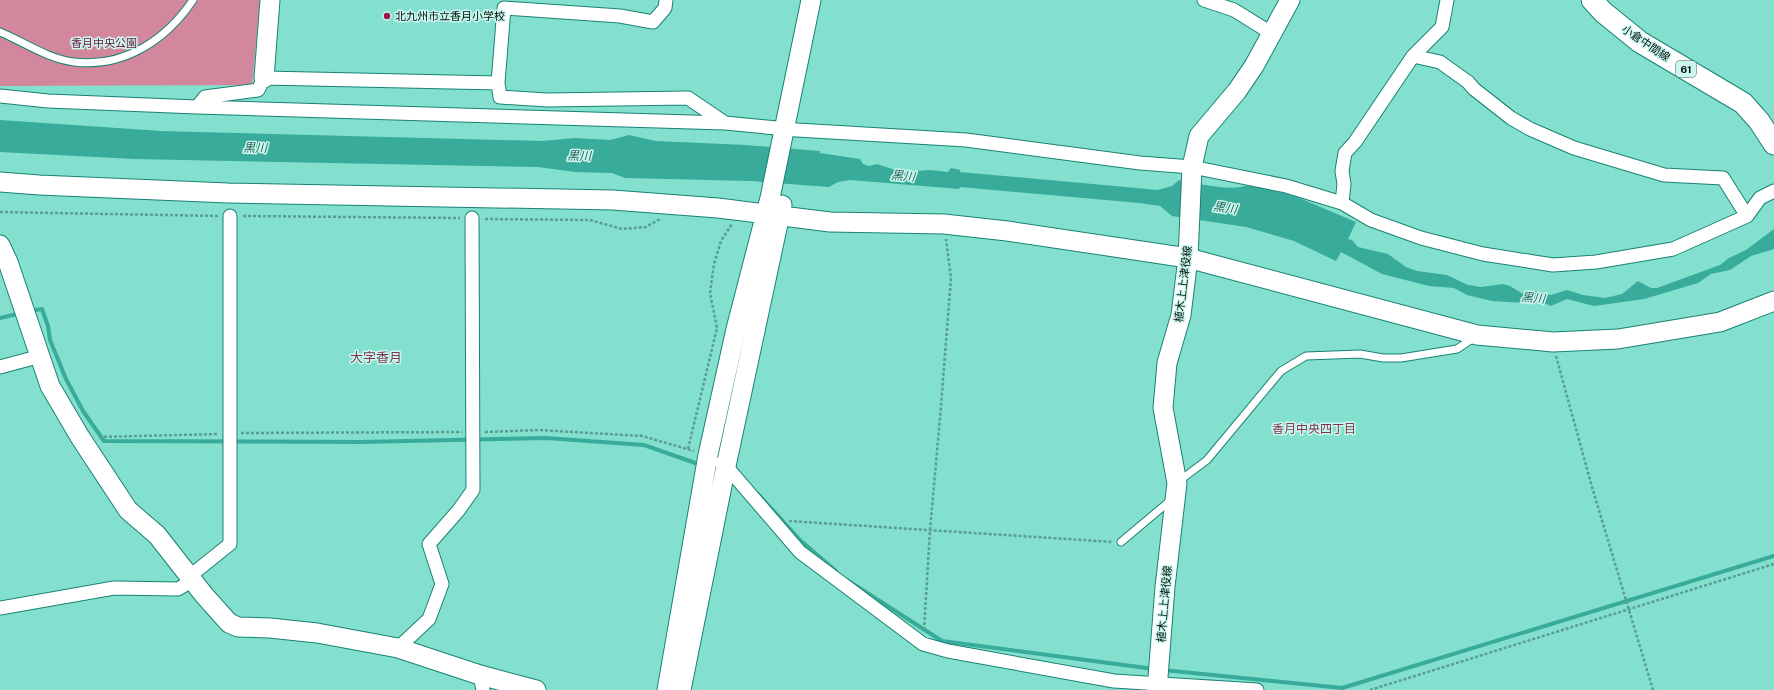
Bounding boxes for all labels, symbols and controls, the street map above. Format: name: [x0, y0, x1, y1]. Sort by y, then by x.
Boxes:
place label: 北九州市立香月小学校: [395, 10, 505, 22]
marker: 北九州市立香月小学校: [382, 11, 392, 21]
street label: 小倉中間線: [1620, 23, 1672, 63]
park label: 香月中央公園: [71, 37, 137, 49]
road number: 61: [1676, 61, 1696, 77]
water label: 黒川: [243, 141, 269, 155]
water label: 黒川: [567, 149, 593, 163]
water label: 黒川: [890, 168, 918, 184]
water label: 黒川: [1212, 199, 1240, 217]
street label: 植木上上津役線: [1172, 245, 1194, 323]
water label: 黒川: [1520, 290, 1548, 306]
district label: 大字香月: [350, 350, 402, 365]
district label: 香月中央四丁目: [1272, 422, 1356, 436]
street label: 植木上上津役線: [1155, 565, 1173, 643]

